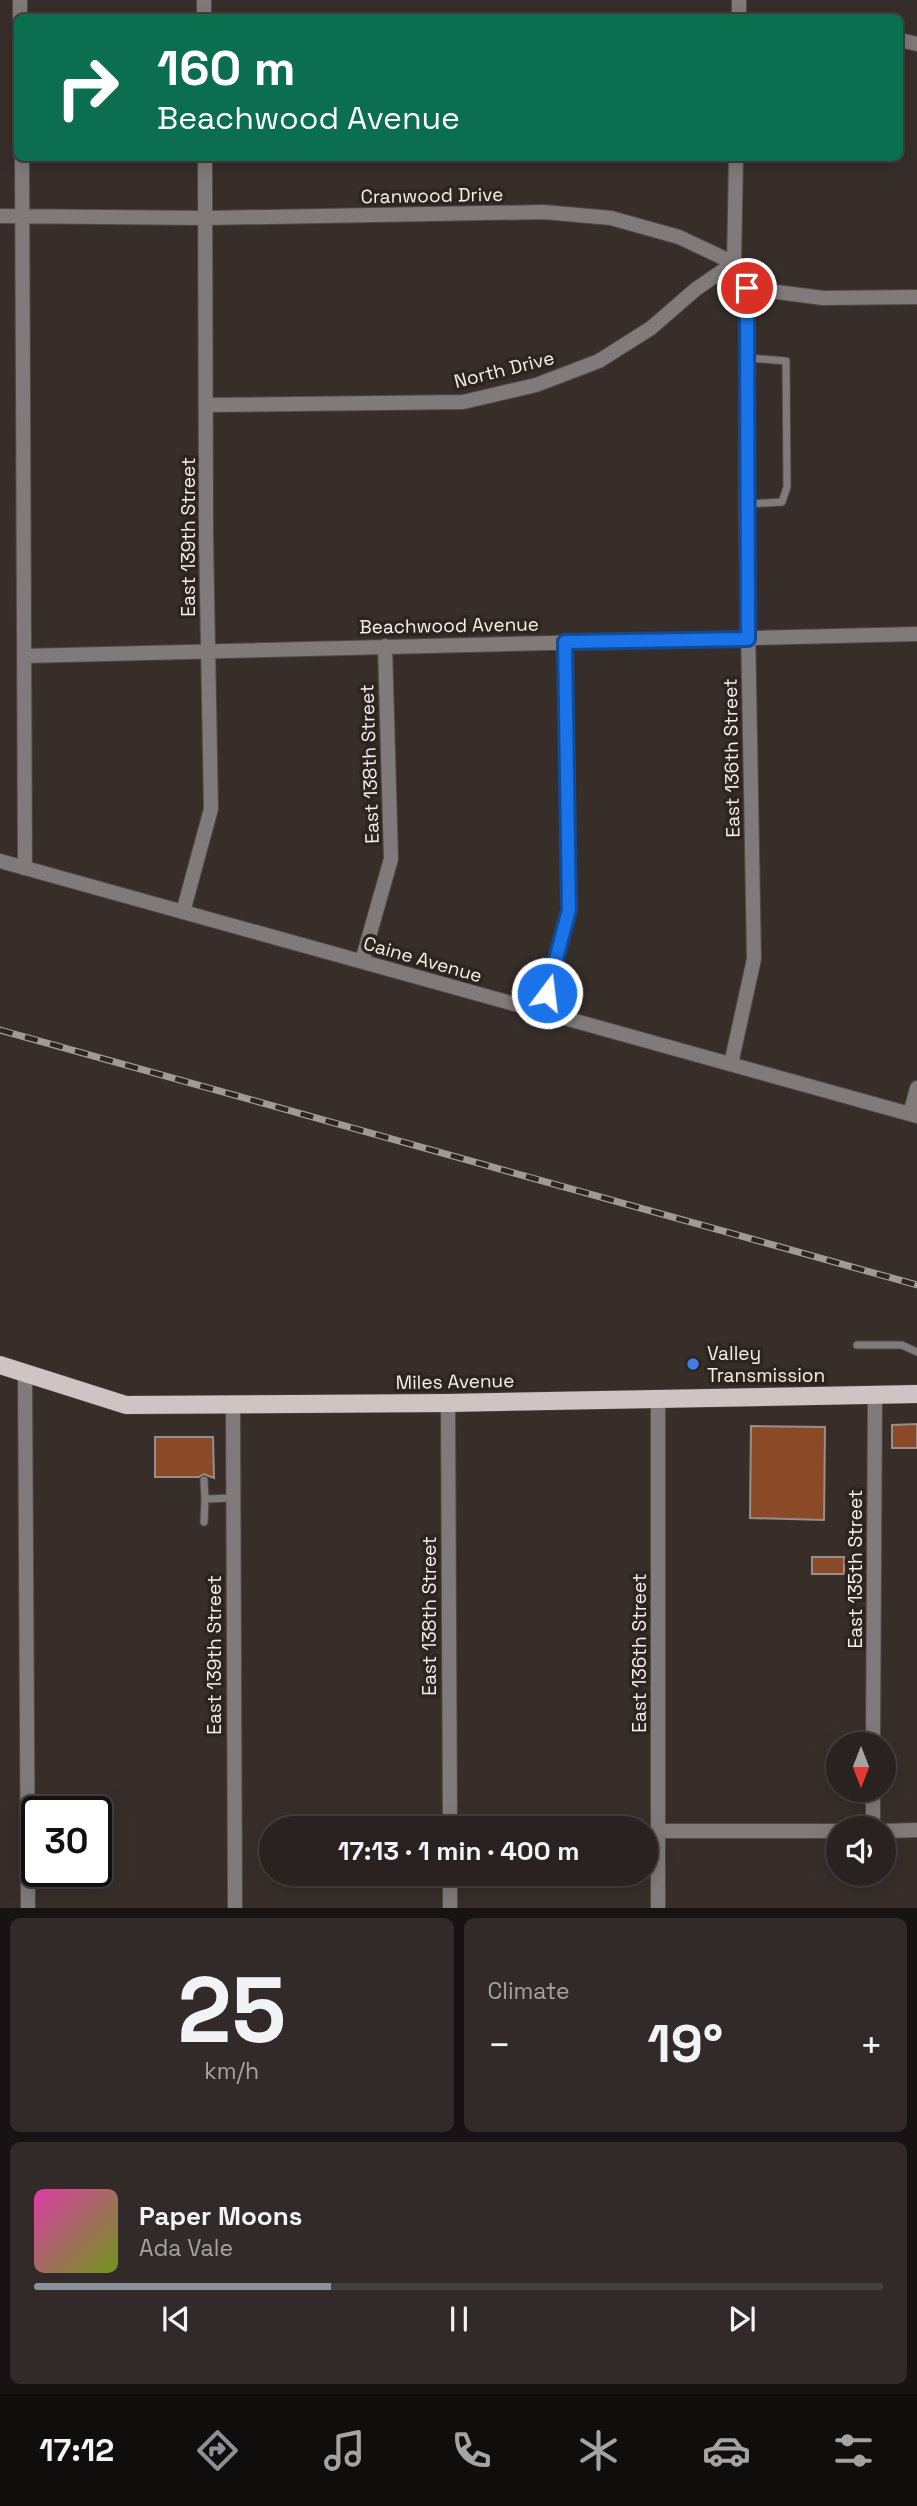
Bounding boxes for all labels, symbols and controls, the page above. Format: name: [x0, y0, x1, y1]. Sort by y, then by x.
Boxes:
text: 160 m: [157, 37, 295, 99]
icon: right: [42, 42, 133, 133]
text: Beachwood Avenue: [157, 98, 460, 138]
street label: Cranwood Drive: [360, 182, 504, 209]
pin: [717, 258, 777, 318]
icon: arrive: [728, 269, 766, 307]
street label: North Drive: [451, 345, 557, 394]
street label: East 139th Street: [176, 457, 201, 617]
street label: Beachwood Avenue: [359, 611, 539, 640]
street label: East 136th Street: [718, 678, 745, 838]
street label: East 138th Street: [354, 684, 385, 844]
street label: Caine Avenue: [361, 931, 485, 988]
position arrow: [510, 956, 584, 1030]
place label: Valley Transmission: [707, 1341, 825, 1388]
marker: Valley Transmission: [685, 1356, 701, 1372]
street label: Miles Avenue: [395, 1368, 515, 1395]
street label: East 135th Street: [843, 1489, 868, 1649]
street label: East 138th Street: [417, 1536, 442, 1696]
street label: East 136th Street: [627, 1573, 652, 1733]
street label: East 139th Street: [202, 1575, 227, 1735]
north arrow: [826, 1732, 896, 1802]
map controls: [826, 1732, 896, 1886]
speed limit sign: 30: [21, 1796, 112, 1887]
button: sound: [826, 1816, 896, 1886]
text: 17:13 · 1 min · 400 m: [338, 1834, 579, 1868]
text: 25: [177, 1952, 286, 2069]
text: Climate: [488, 1976, 570, 2006]
text: 19°: [647, 2011, 723, 2077]
text: −: [488, 2021, 511, 2069]
text: +: [859, 2021, 883, 2069]
text: km/h: [204, 2056, 259, 2086]
text: Paper Moons: [139, 2199, 302, 2233]
text: Ada Vale: [139, 2233, 233, 2263]
icon: previous: [157, 2300, 195, 2338]
icon: pause: [440, 2300, 478, 2338]
icon: next: [723, 2300, 761, 2338]
icon: directions: [193, 2426, 242, 2475]
icon: music: [320, 2426, 369, 2475]
icon: phone: [447, 2426, 496, 2475]
icon: climate: [574, 2426, 623, 2475]
icon: car: [702, 2426, 751, 2475]
icon: filters: [829, 2426, 878, 2475]
text: 17:12: [39, 2430, 114, 2470]

